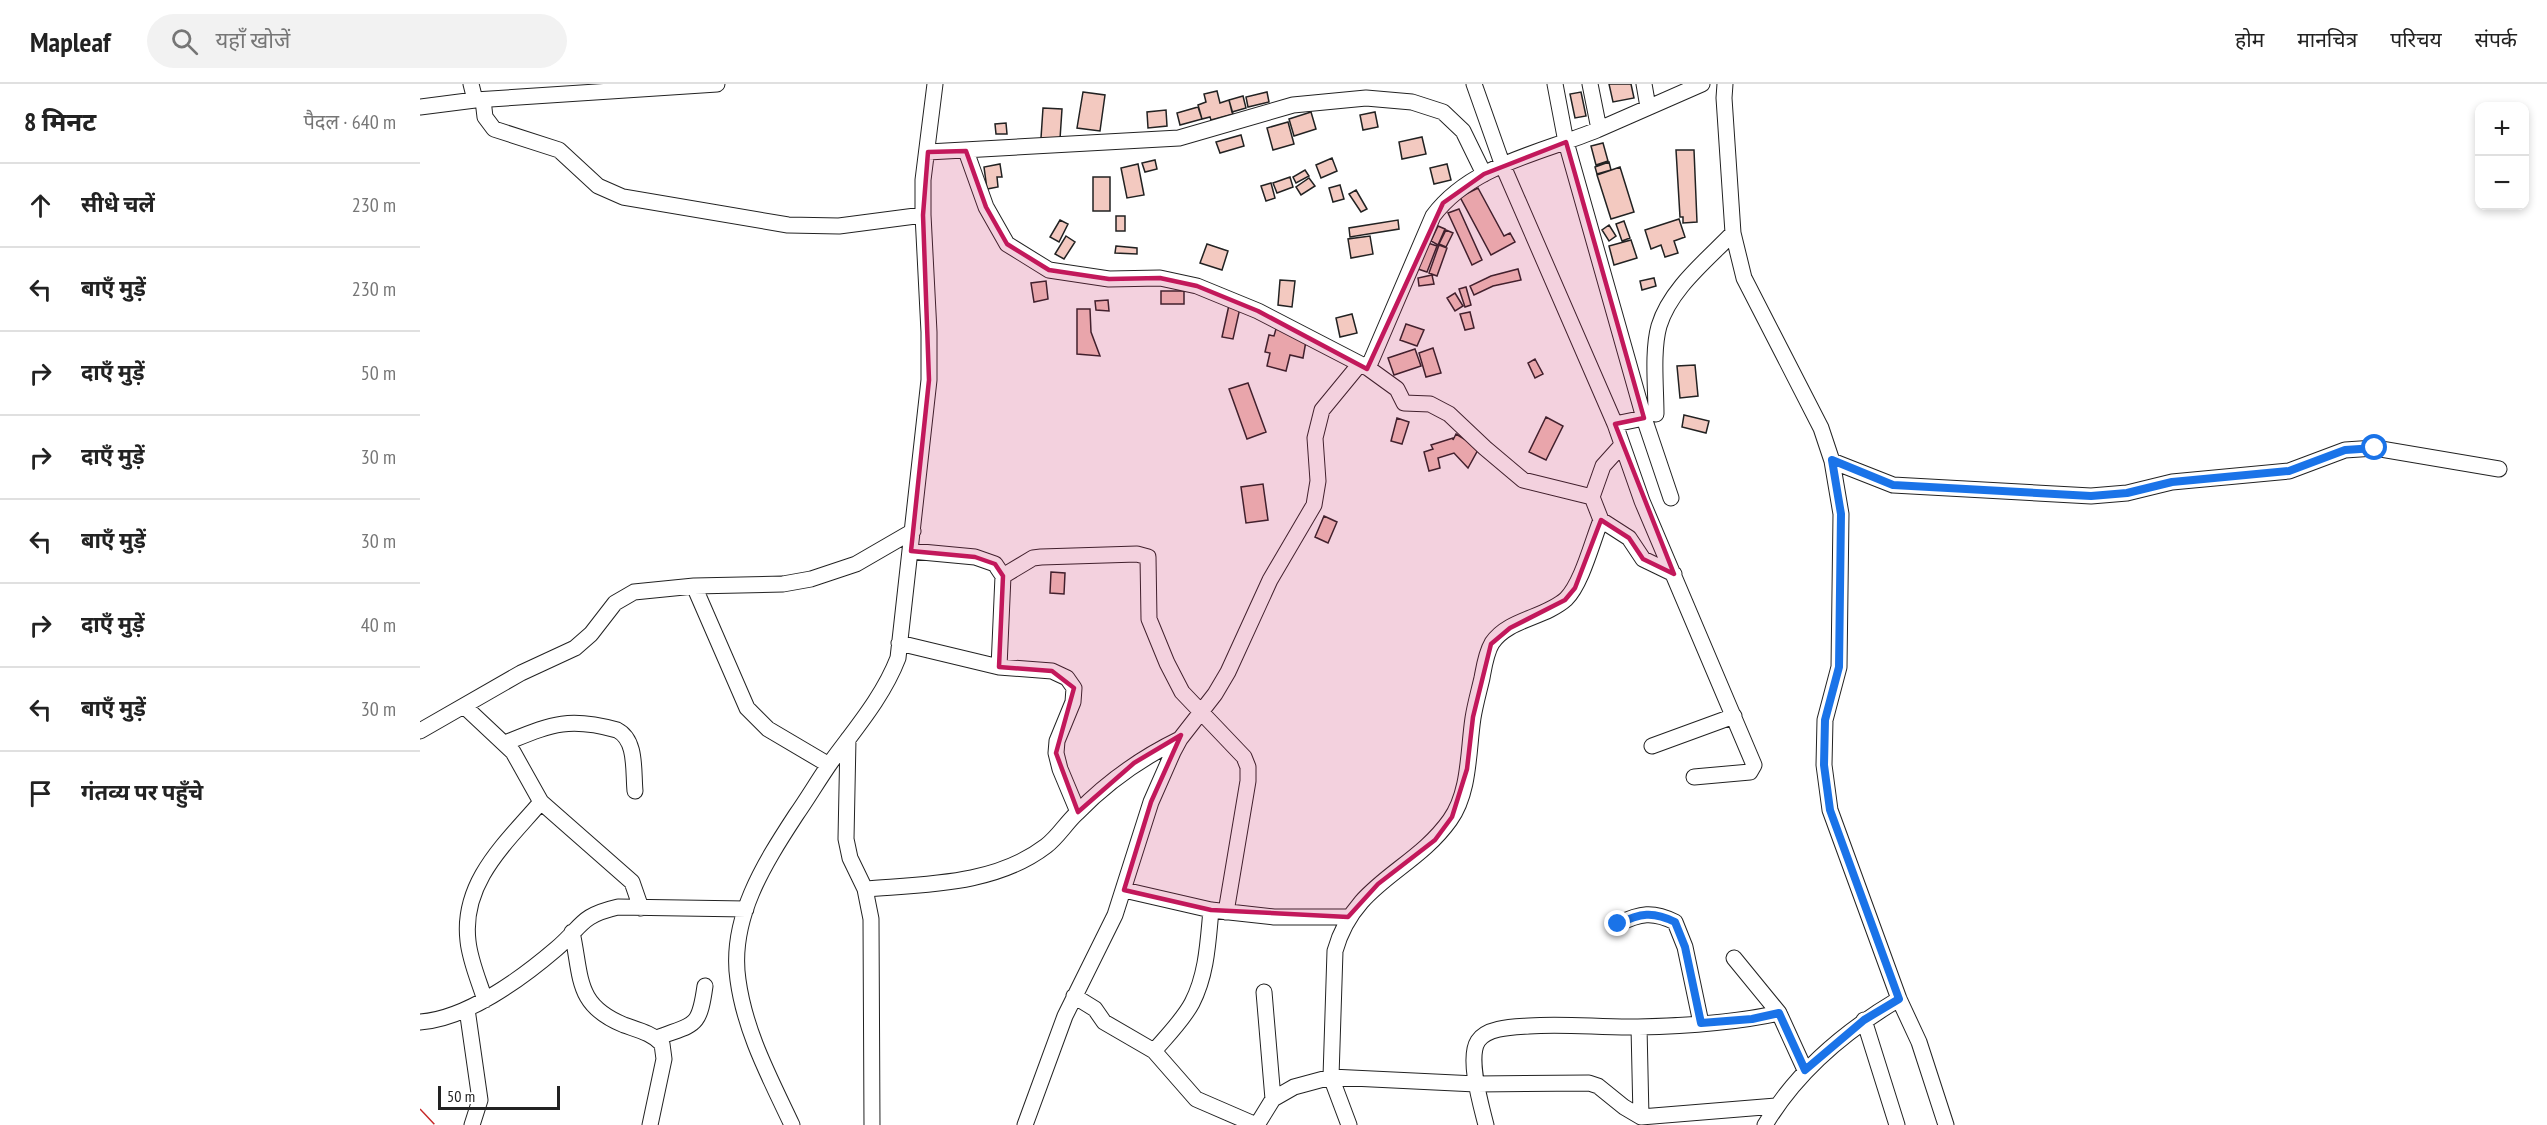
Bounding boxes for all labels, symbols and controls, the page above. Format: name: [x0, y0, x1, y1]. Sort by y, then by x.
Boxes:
search box: [147, 14, 567, 68]
text: Mapleaf: [30, 23, 111, 60]
icon: search: [168, 25, 201, 58]
text: यहाँ खोजें: [216, 26, 290, 54]
text: होम: [2235, 26, 2264, 53]
text: मानचित्र: [2297, 26, 2357, 53]
text: परिचय: [2390, 26, 2442, 53]
text: संपर्क: [2475, 26, 2517, 53]
map controls: [2475, 102, 2529, 210]
button: +: [2475, 102, 2529, 156]
text: 8 मिनट: [24, 105, 96, 138]
text: पैदल · 640 m: [303, 109, 396, 135]
button: −: [2475, 156, 2529, 210]
icon: ahead: [24, 189, 57, 222]
text: सीधे चलें: [81, 190, 155, 218]
text: 230 m: [352, 192, 396, 218]
icon: left: [24, 273, 57, 306]
text: बाएँ मुड़ें: [81, 274, 146, 302]
text: 230 m: [352, 276, 396, 302]
icon: right: [24, 357, 57, 390]
text: दाएँ मुड़ें: [81, 358, 145, 386]
text: 50 m: [361, 360, 396, 386]
route start: [2361, 434, 2387, 460]
icon: right: [24, 441, 57, 474]
text: दाएँ मुड़ें: [81, 442, 145, 470]
text: 30 m: [361, 444, 396, 470]
icon: left: [24, 525, 57, 558]
text: बाएँ मुड़ें: [81, 526, 146, 554]
text: 30 m: [361, 528, 396, 554]
icon: right: [24, 609, 57, 642]
text: दाएँ मुड़ें: [81, 610, 145, 638]
text: 40 m: [361, 612, 396, 638]
icon: left: [24, 693, 57, 726]
text: बाएँ मुड़ें: [81, 694, 146, 722]
text: 30 m: [361, 696, 396, 722]
icon: arrive: [24, 777, 57, 810]
text: गंतव्य पर पहुँचे: [81, 778, 203, 806]
route end: [1604, 910, 1630, 936]
scale bar: [438, 1083, 560, 1110]
text: 50 m: [447, 1086, 475, 1106]

